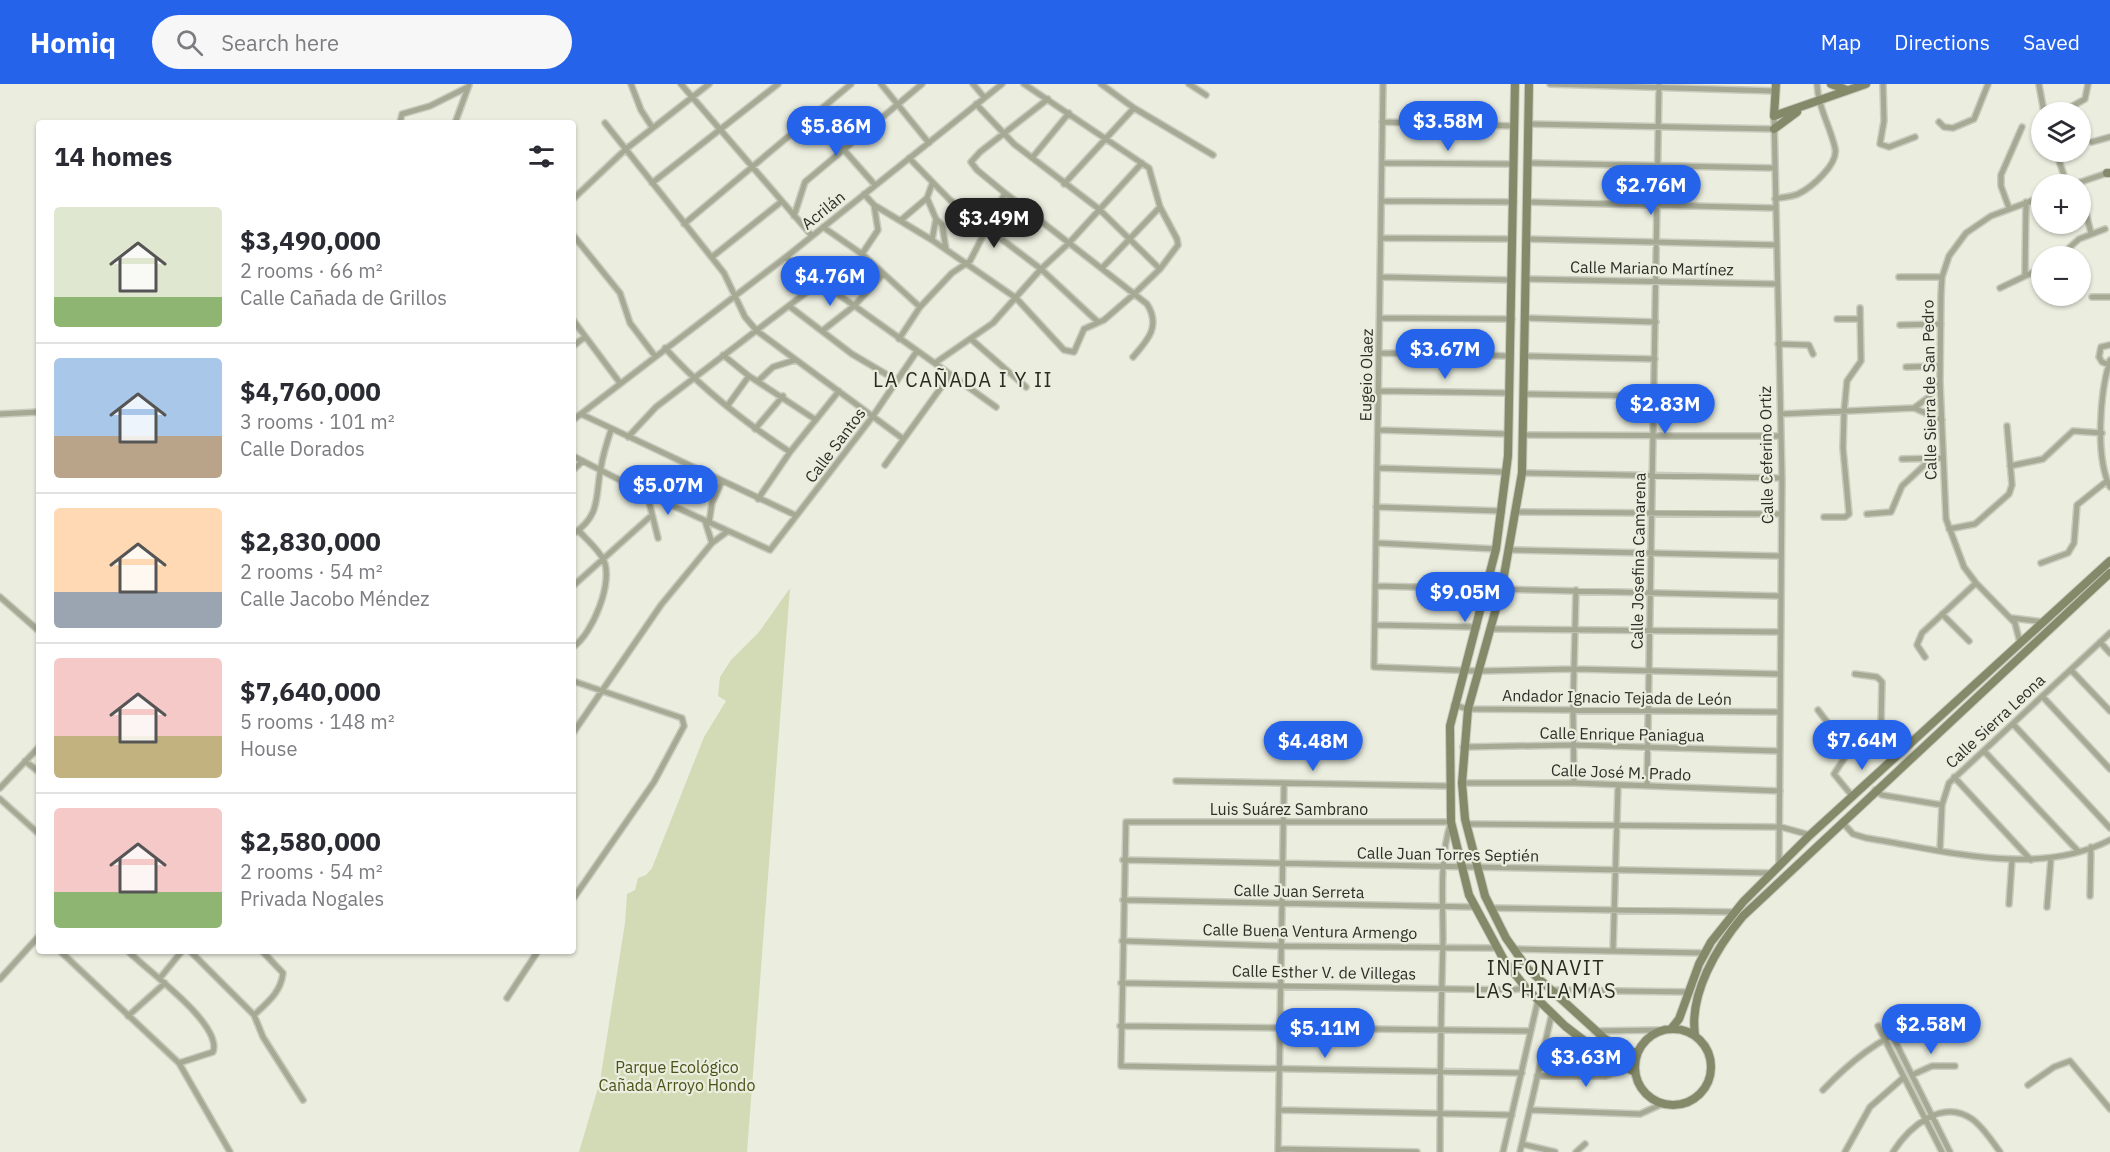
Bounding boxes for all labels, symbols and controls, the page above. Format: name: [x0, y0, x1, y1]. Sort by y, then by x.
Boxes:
search box: [152, 15, 572, 69]
text: Homiq: [30, 24, 116, 61]
icon: search: [173, 26, 206, 59]
text: Search here: [221, 28, 339, 57]
text: Map: [1821, 28, 1861, 56]
text: Directions: [1894, 28, 1990, 56]
text: Saved: [2023, 28, 2080, 56]
pin: $3.58M: [1399, 101, 1497, 152]
map controls: [2031, 102, 2091, 306]
button: layers: [2031, 102, 2091, 162]
pin: $5.86M: [787, 106, 885, 157]
text: $3.58M: [1413, 107, 1483, 134]
text: $5.86M: [801, 112, 871, 139]
text: 14 homes: [54, 139, 172, 173]
icon: filters: [525, 140, 558, 173]
pin: $2.76M: [1602, 165, 1700, 216]
text: $2.76M: [1616, 171, 1686, 198]
button: +: [2031, 174, 2091, 234]
street label: Acrilán: [797, 186, 849, 234]
pin: $3.49M: [945, 198, 1043, 249]
text: $3.49M: [959, 204, 1029, 231]
text: $3,490,000: [240, 223, 381, 257]
icon: home: [102, 231, 174, 303]
button: −: [2031, 246, 2091, 306]
pin: $4.76M: [781, 256, 879, 307]
text: 2 rooms · 66 m²: [240, 257, 383, 284]
street label: Calle Mariano Martínez: [1570, 257, 1734, 279]
text: $4.76M: [795, 262, 865, 289]
text: Calle Cañada de Grillos: [240, 284, 447, 311]
street label: Calle Sierra de San Pedro: [1917, 300, 1941, 480]
street label: Eugeio Olaez: [1355, 329, 1377, 421]
pin: $3.67M: [1396, 329, 1494, 380]
text: $3.67M: [1410, 335, 1480, 362]
district label: LA CAÑADA I Y II: [873, 366, 1053, 393]
text: $4,760,000: [240, 374, 381, 408]
icon: home: [102, 382, 174, 454]
pin: $2.83M: [1616, 384, 1714, 435]
street label: Calle Ceferino Ortiz: [1755, 386, 1777, 524]
text: $2.83M: [1630, 390, 1700, 417]
street label: Calle Santos: [800, 403, 870, 487]
text: 3 rooms · 101 m²: [240, 408, 395, 435]
text: Calle Dorados: [240, 435, 365, 462]
pin: $5.07M: [619, 465, 717, 516]
text: $5.07M: [633, 471, 703, 498]
street label: Calle Josefina Camarena: [1626, 472, 1650, 650]
text: $2,830,000: [240, 524, 381, 558]
icon: home: [102, 532, 174, 604]
text: 2 rooms · 54 m²: [240, 558, 383, 585]
pin: $9.05M: [1416, 572, 1514, 623]
text: $9.05M: [1430, 578, 1500, 605]
text: Calle Jacobo Méndez: [240, 585, 429, 612]
street label: Calle Sierra Leona: [1941, 669, 2049, 772]
text: $7,640,000: [240, 674, 381, 708]
icon: home: [102, 682, 174, 754]
street label: Andador Ignacio Tejada de León: [1502, 685, 1732, 709]
text: 5 rooms · 148 m²: [240, 708, 395, 735]
pin: $7.64M: [1813, 720, 1911, 771]
pin: $4.48M: [1264, 721, 1362, 772]
street label: Calle Enrique Paniagua: [1540, 723, 1705, 745]
text: $7.64M: [1827, 726, 1897, 753]
text: $4.48M: [1278, 727, 1348, 754]
text: House: [240, 735, 297, 762]
street label: Calle José M. Prado: [1550, 760, 1692, 784]
street label: Luis Suárez Sambrano: [1210, 799, 1368, 819]
text: $2,580,000: [240, 824, 381, 858]
icon: home: [102, 832, 174, 904]
street label: Calle Juan Torres Septién: [1357, 842, 1539, 866]
text: 2 rooms · 54 m²: [240, 858, 383, 885]
street label: Calle Juan Serreta: [1233, 880, 1365, 902]
text: Privada Nogales: [240, 885, 384, 912]
street label: Calle Buena Ventura Armengo: [1203, 919, 1418, 943]
district label: INFONAVIT LAS HILAMAS: [1475, 954, 1617, 1004]
street label: Calle Esther V. de Villegas: [1232, 960, 1416, 984]
pin: $2.58M: [1882, 1004, 1980, 1055]
pin: $5.11M: [1276, 1008, 1374, 1059]
text: $2.58M: [1896, 1010, 1966, 1037]
text: $5.11M: [1290, 1014, 1360, 1041]
pin: $3.63M: [1537, 1037, 1635, 1088]
text: $3.63M: [1551, 1043, 1621, 1070]
park label: Parque Ecológico Cañada Arroyo Hondo: [599, 1057, 755, 1095]

